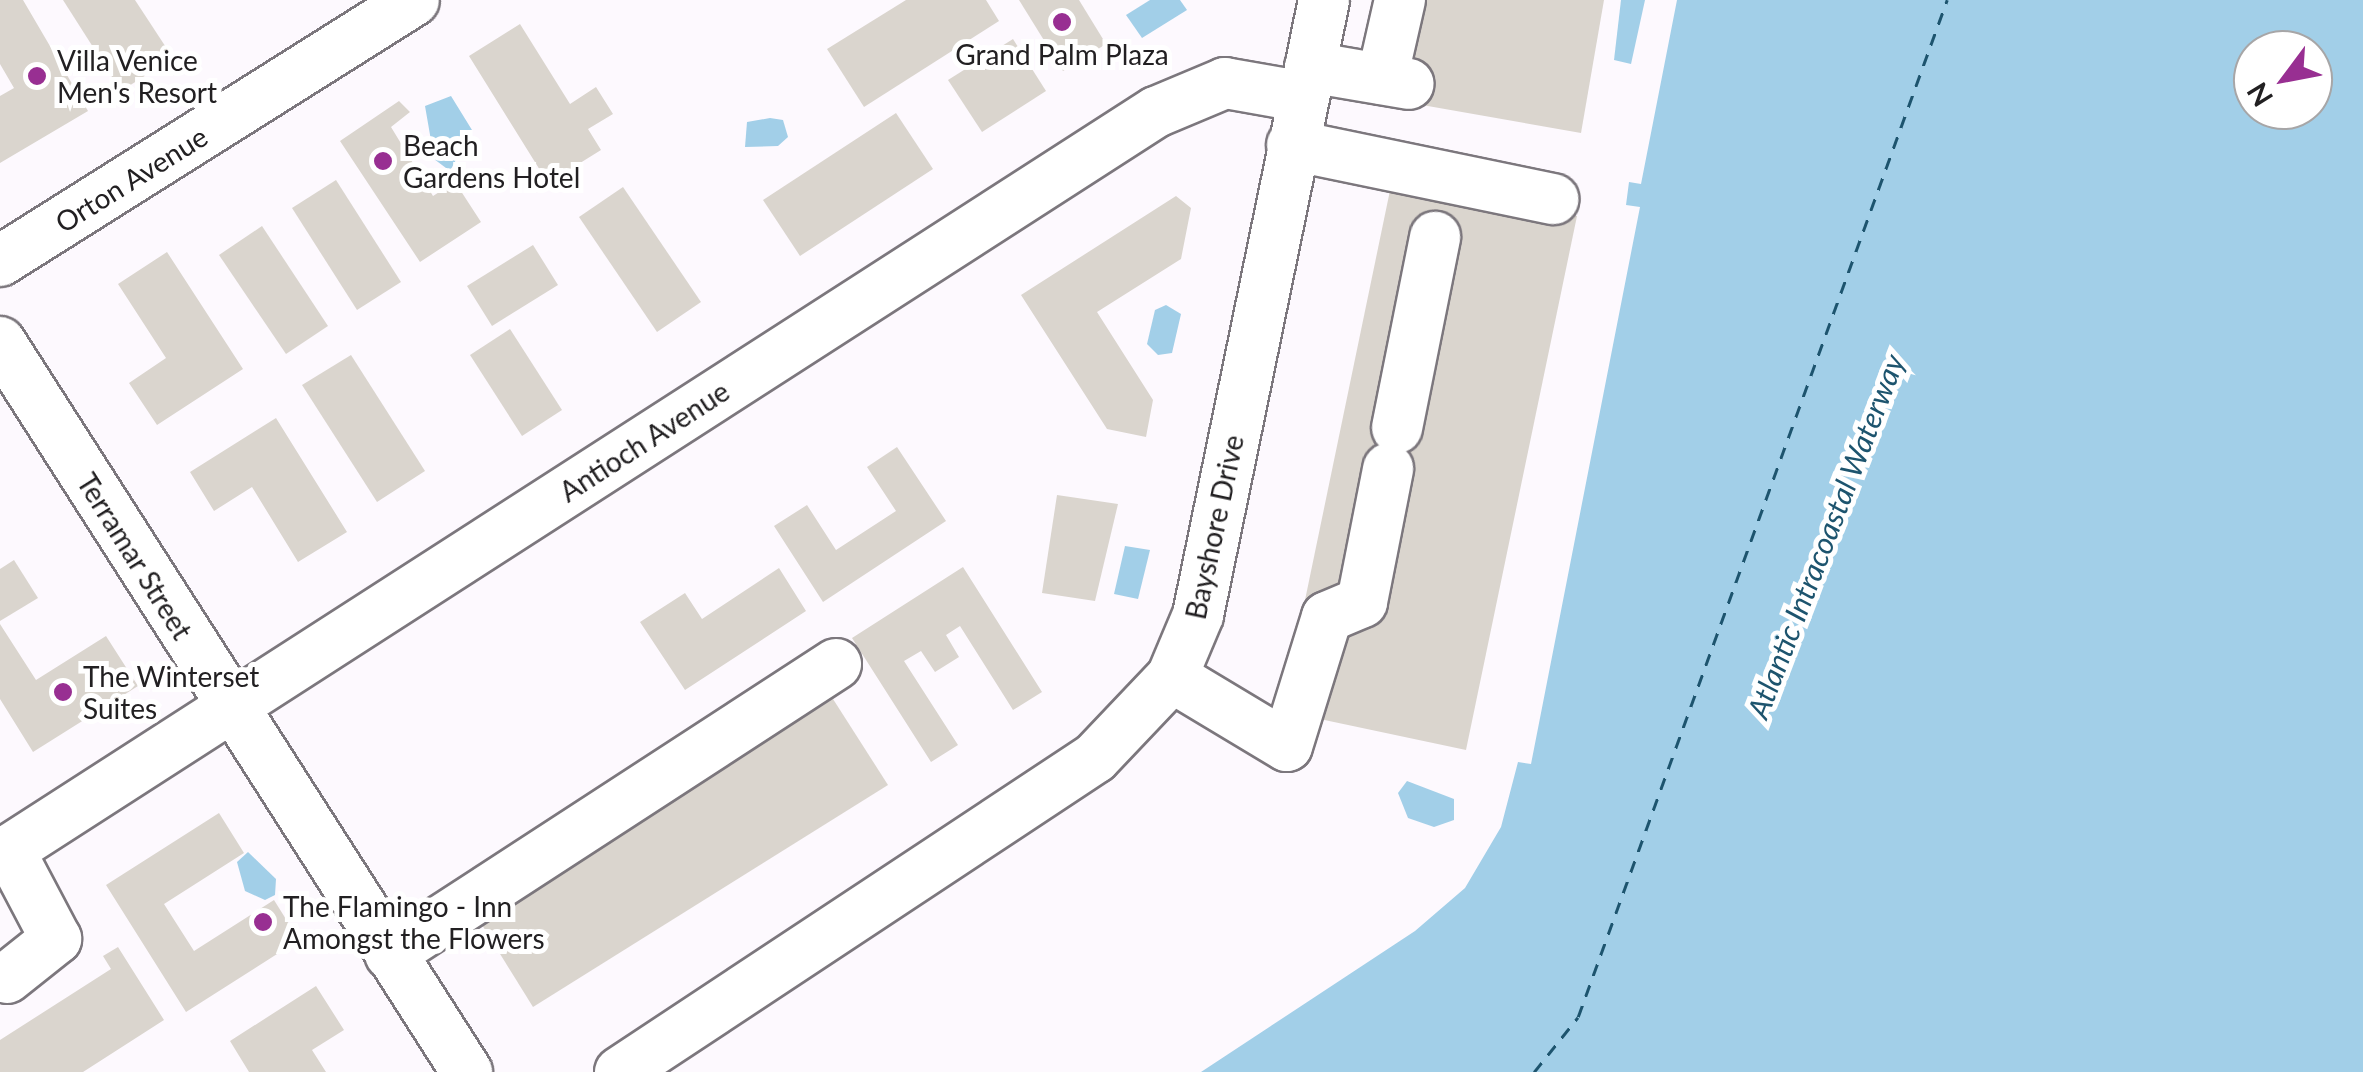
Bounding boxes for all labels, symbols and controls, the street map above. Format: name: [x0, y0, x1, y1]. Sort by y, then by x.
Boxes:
marker: Grand Palm Plaza: [1051, 11, 1073, 33]
north arrow: [2233, 30, 2333, 130]
place label: Grand Palm Plaza: [955, 37, 1169, 71]
place label: Villa Venice Men's Resort: [57, 43, 217, 109]
marker: Villa Venice Men's Resort: [26, 65, 48, 87]
text: N: [2239, 77, 2279, 113]
street label: Orton Avenue: [48, 119, 214, 239]
place label: Beach Gardens Hotel: [403, 128, 580, 194]
marker: Beach Gardens Hotel: [372, 150, 394, 172]
water label: Atlantic Intracoastal Waterway: [1739, 349, 1911, 723]
street label: Antioch Avenue: [553, 373, 735, 509]
street label: Bayshore Drive: [1178, 432, 1250, 622]
street label: Terramar Street: [70, 467, 200, 645]
place label: The Winterset Suites: [83, 659, 260, 725]
marker: The Winterset Suites: [52, 681, 74, 703]
place label: The Flamingo - Inn Amongst the Flowers: [283, 889, 545, 955]
marker: The Flamingo - Inn Amongst the Flowers: [252, 911, 274, 933]

